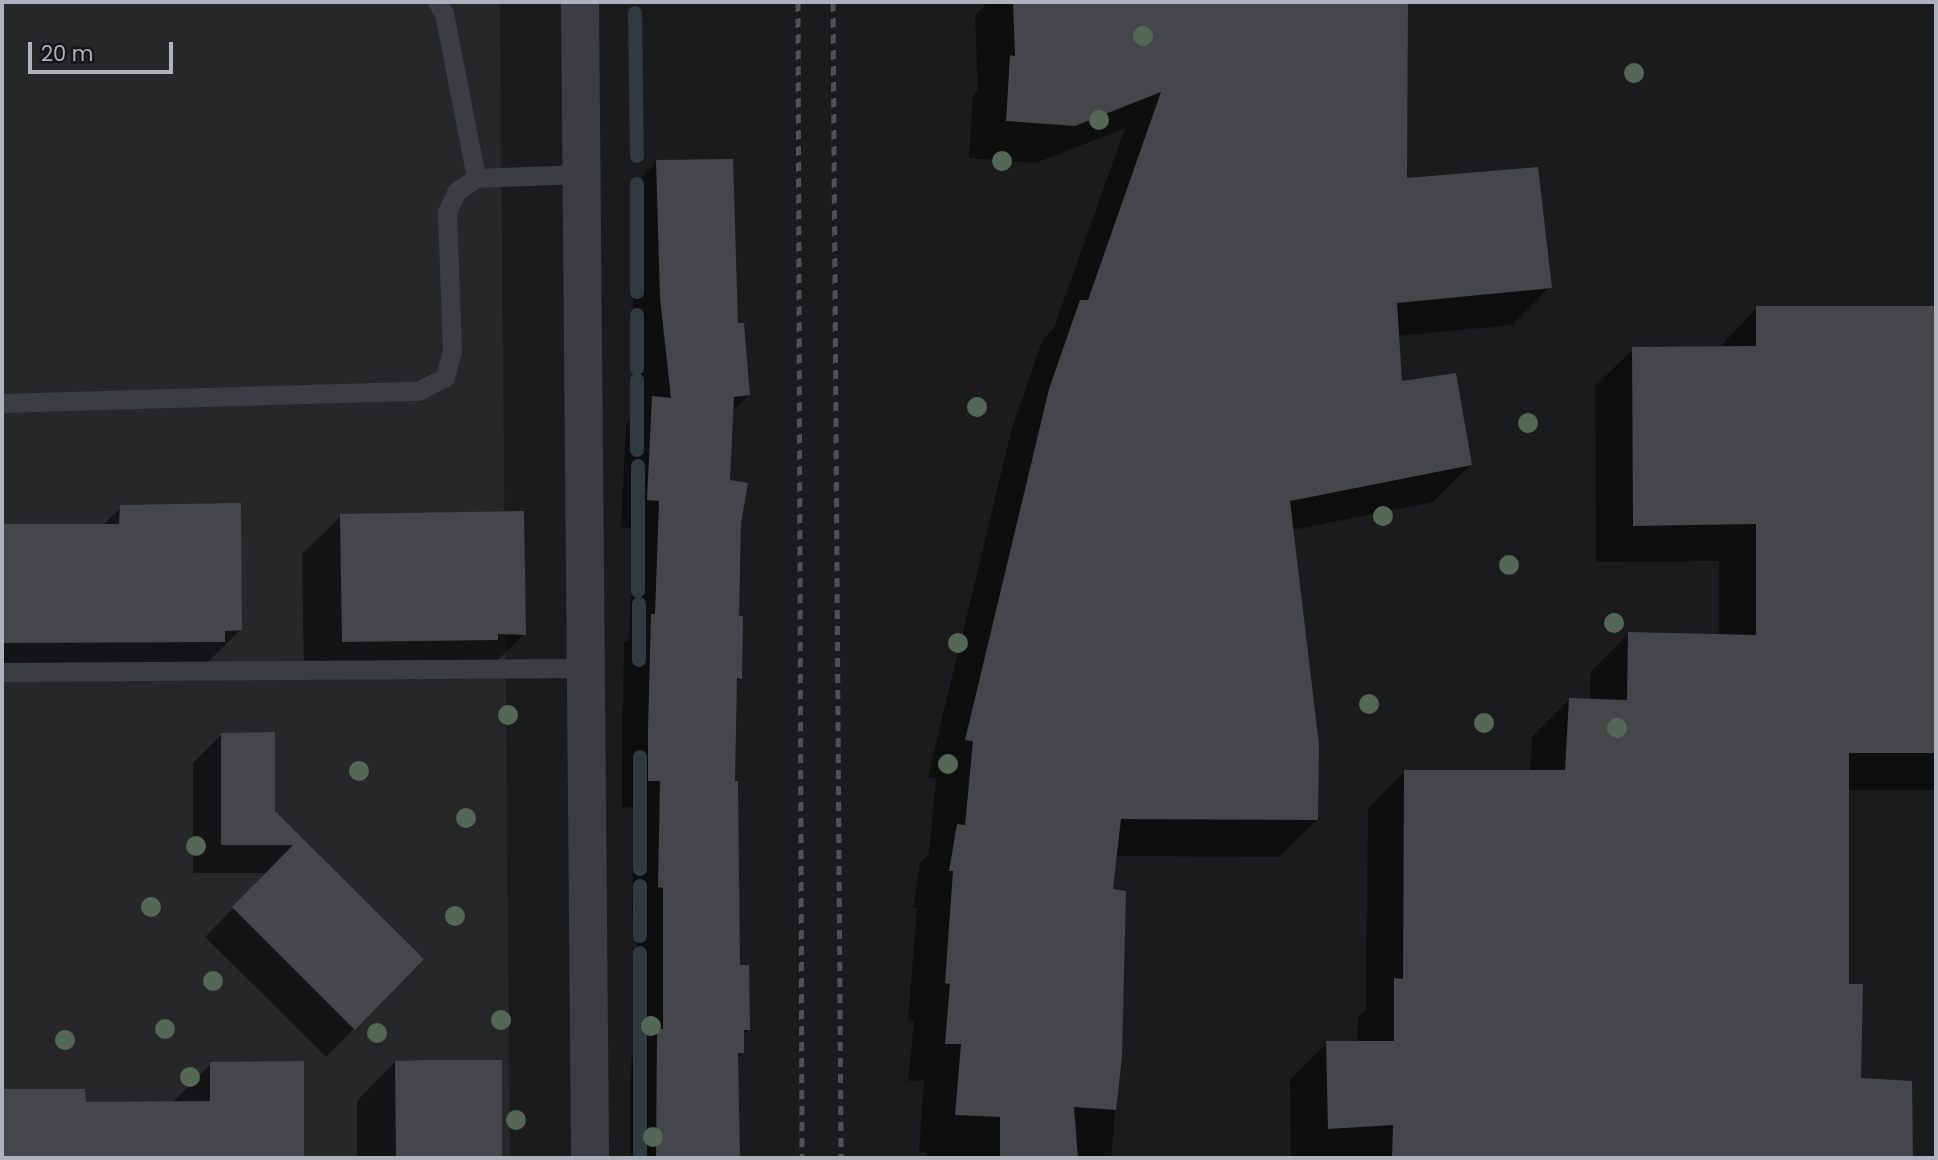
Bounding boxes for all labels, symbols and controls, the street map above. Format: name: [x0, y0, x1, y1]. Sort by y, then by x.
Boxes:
scale bar: [32, 28, 177, 72]
text: 20 m: [41, 39, 94, 68]

